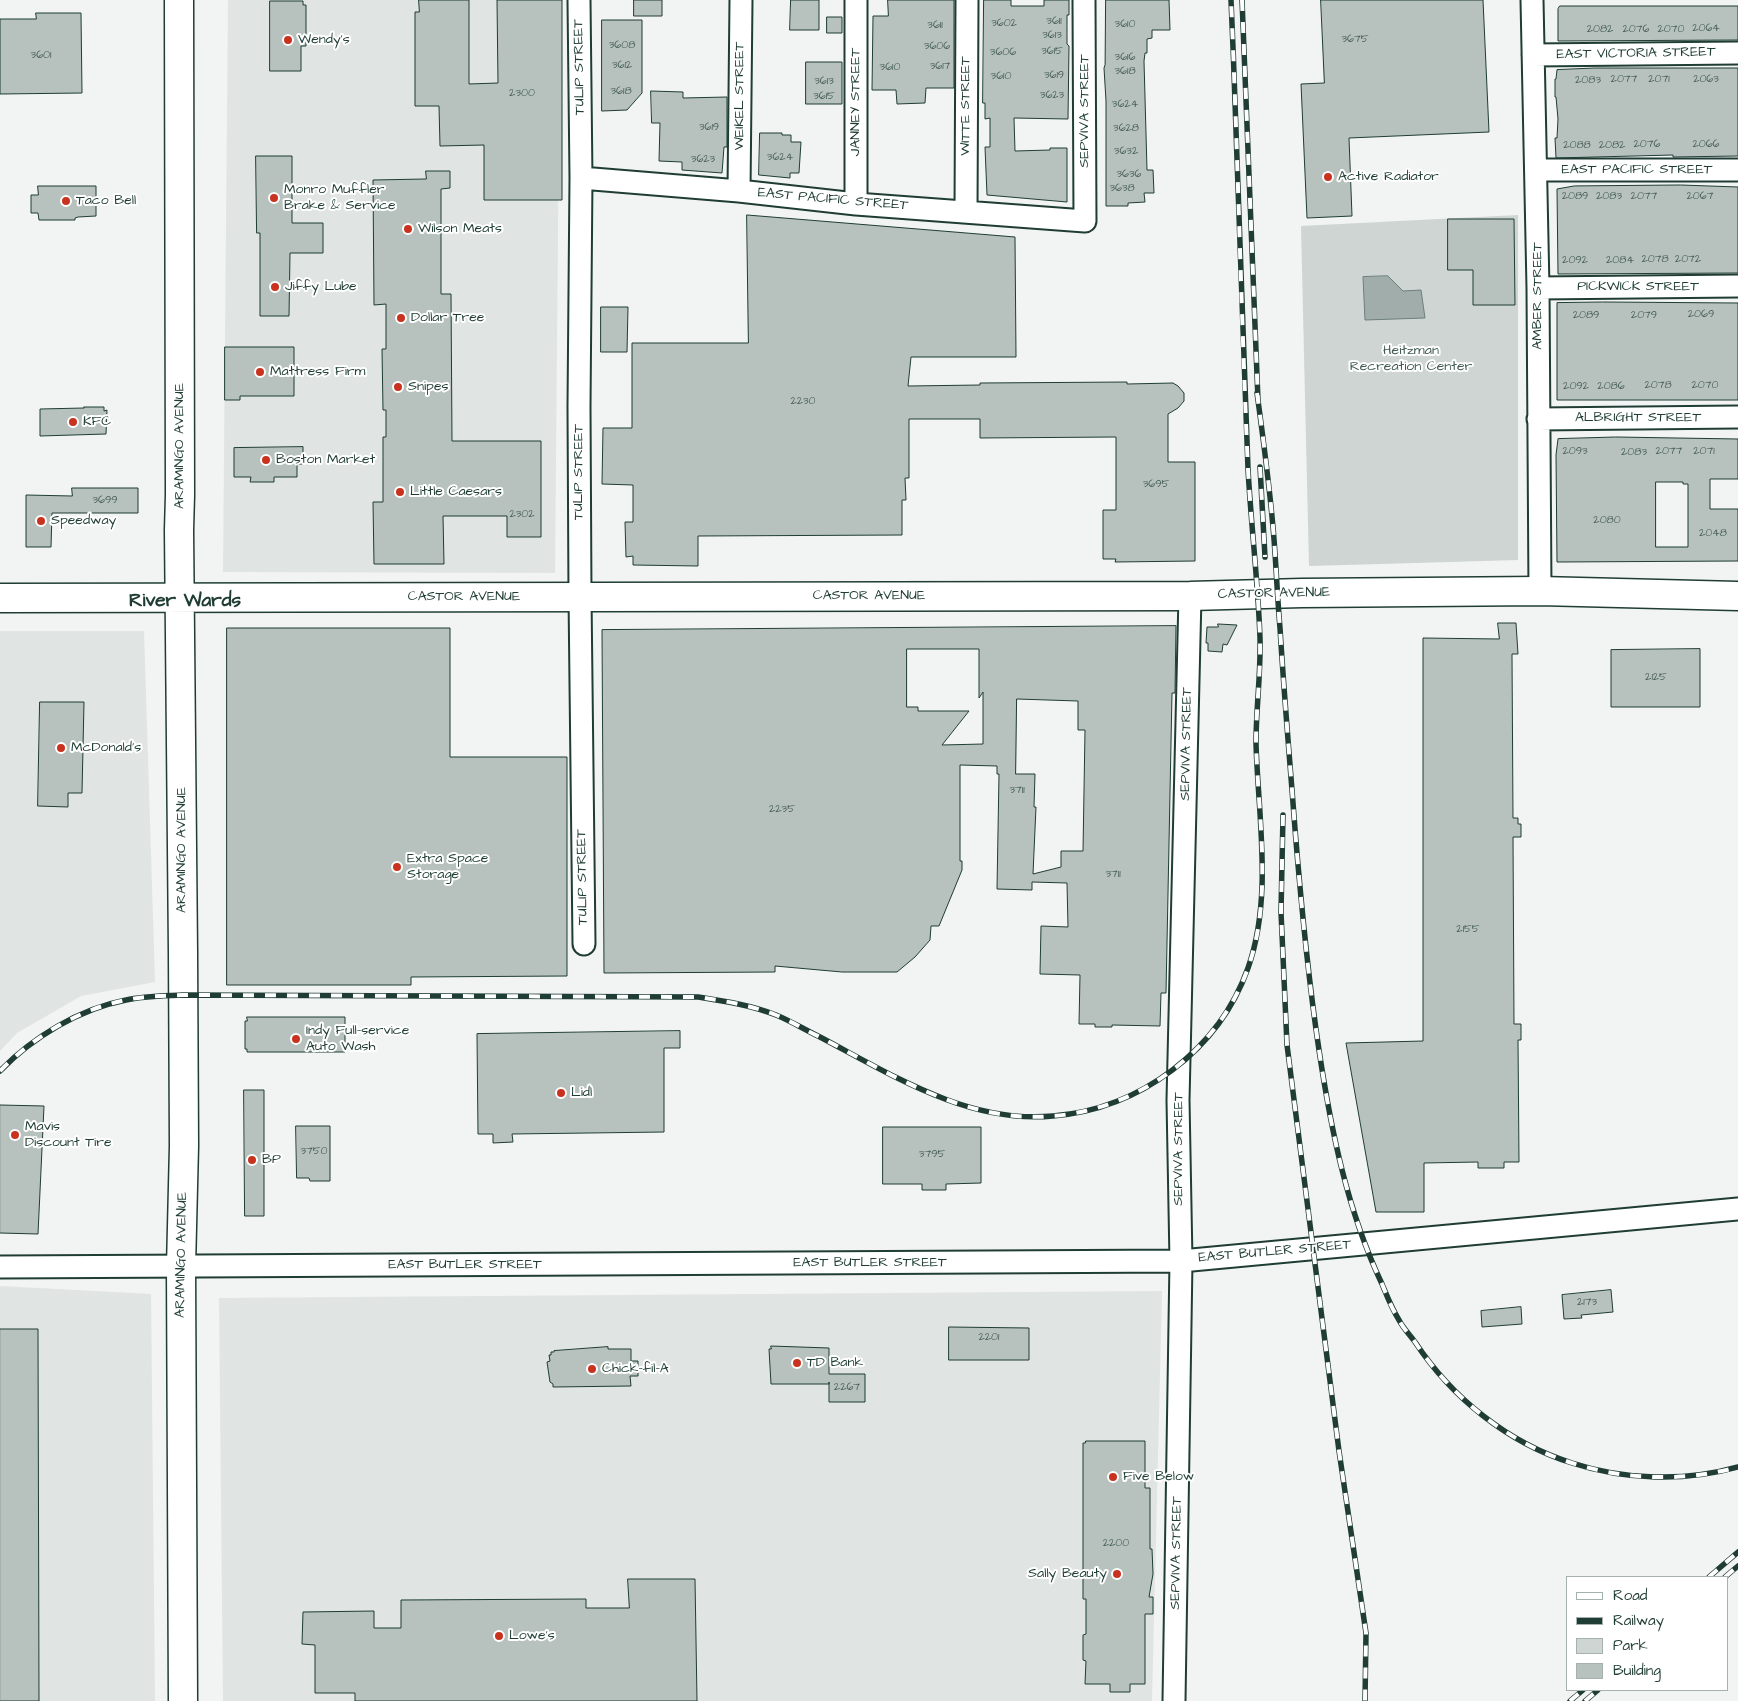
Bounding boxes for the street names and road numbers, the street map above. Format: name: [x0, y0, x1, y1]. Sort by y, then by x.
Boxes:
street label: TULIP STREET: [571, 19, 589, 115]
street label: WEIKEL STREET: [732, 42, 748, 150]
street label: EAST VICTORIA STREET: [1556, 44, 1716, 64]
street label: JANNEY STREET: [848, 48, 864, 156]
street label: SEPVIVA STREET: [1077, 54, 1093, 168]
street label: WITTE STREET: [958, 56, 974, 156]
street label: EAST PACIFIC STREET: [1562, 162, 1712, 178]
street label: EAST PACIFIC STREET: [757, 185, 909, 215]
street label: AMBER STREET: [1530, 242, 1546, 350]
street label: PICKWICK STREET: [1577, 279, 1699, 295]
street label: ARAMINGO AVENUE: [172, 383, 188, 509]
street label: ALBRIGHT STREET: [1575, 410, 1701, 426]
street label: TULIP STREET: [571, 424, 587, 520]
street label: CASTOR AVENUE: [1218, 585, 1330, 603]
street label: CASTOR AVENUE: [813, 588, 925, 604]
street label: CASTOR AVENUE: [408, 589, 520, 605]
street label: SEPVIVA STREET: [1178, 687, 1196, 801]
street label: ARAMINGO AVENUE: [174, 787, 190, 913]
street label: TULIP STREET: [574, 829, 592, 925]
street label: SEPVIVA STREET: [1171, 1092, 1187, 1206]
street label: ARAMINGO AVENUE: [173, 1192, 191, 1318]
street label: EAST BUTLER STREET: [1198, 1237, 1352, 1267]
street label: EAST BUTLER STREET: [793, 1255, 947, 1271]
street label: EAST BUTLER STREET: [388, 1257, 542, 1273]
street label: SEPVIVA STREET: [1168, 1496, 1186, 1610]

